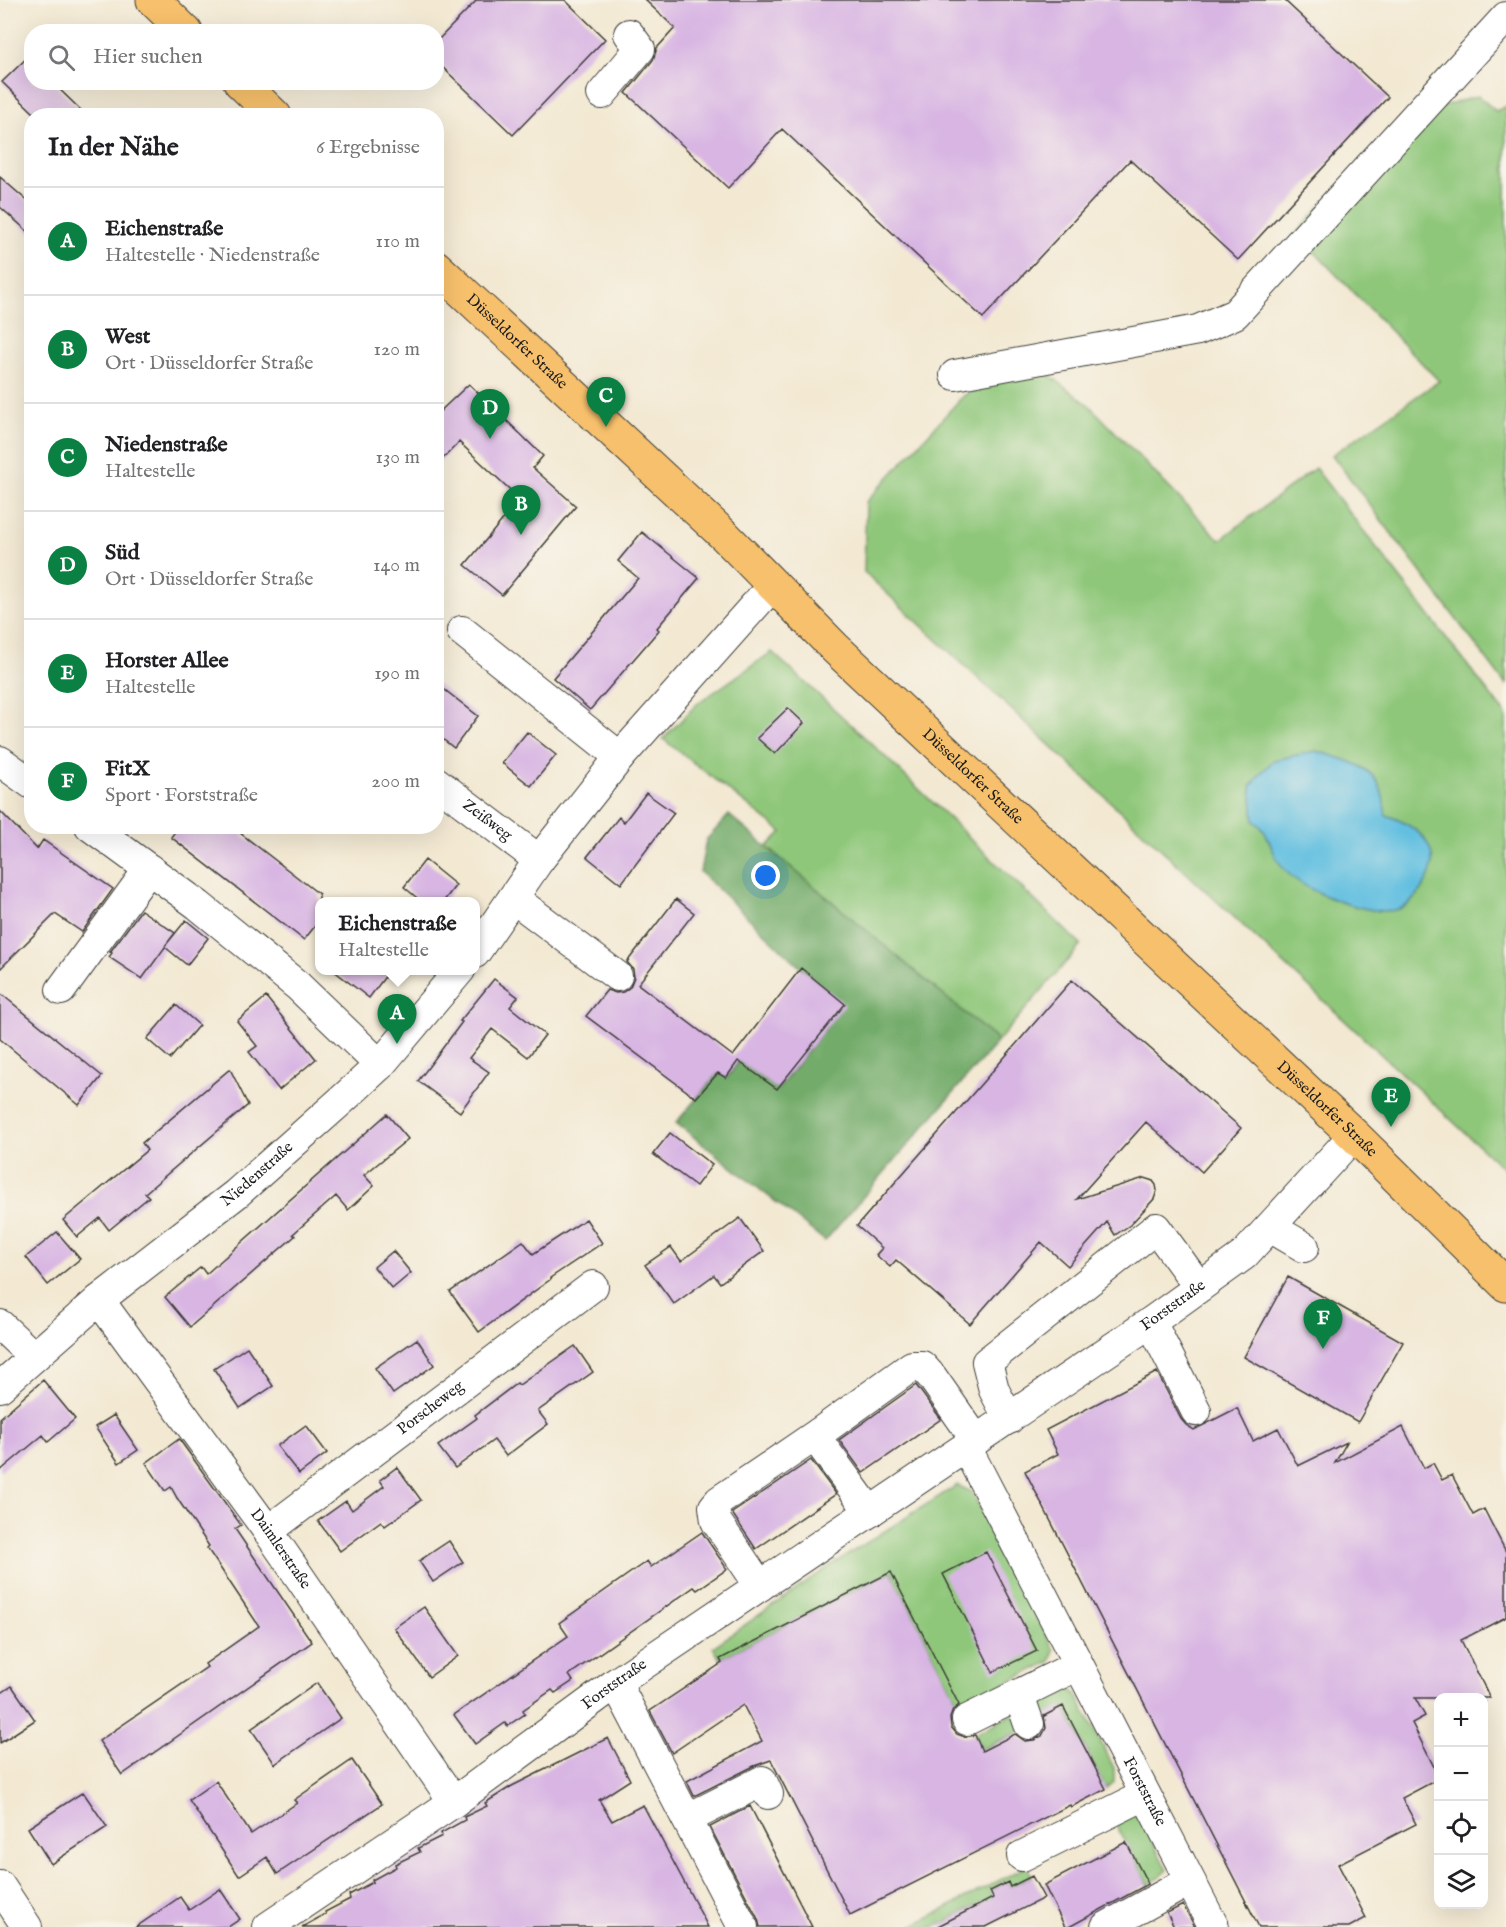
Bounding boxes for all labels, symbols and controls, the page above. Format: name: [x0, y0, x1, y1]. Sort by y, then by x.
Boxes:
search box: [24, 24, 444, 90]
icon: search: [45, 41, 78, 74]
text: Hier suchen: [93, 43, 203, 71]
text: In der Nähe: [48, 131, 179, 164]
text: 6 Ergebnisse: [316, 135, 420, 160]
text: Eichenstraße: [105, 215, 223, 243]
text: A: [61, 229, 74, 254]
text: 110 m: [376, 229, 420, 254]
text: Haltestelle · Niedenstraße: [105, 243, 320, 268]
street label: Düsseldorfer Straße: [462, 290, 571, 394]
text: West: [105, 323, 150, 351]
text: B: [61, 337, 74, 362]
text: 120 m: [374, 337, 420, 362]
text: Ort · Düsseldorfer Straße: [105, 351, 313, 376]
pin: C: [586, 378, 626, 427]
pin: D: [470, 390, 510, 439]
text: Niedenstraße: [105, 431, 228, 459]
text: C: [60, 445, 75, 470]
text: 130 m: [375, 445, 420, 470]
text: Haltestelle: [105, 459, 195, 484]
pin: B: [502, 486, 540, 535]
text: Süd: [105, 539, 139, 567]
text: D: [59, 553, 76, 578]
text: 140 m: [373, 553, 420, 578]
text: Ort · Düsseldorfer Straße: [105, 567, 313, 592]
text: Horster Allee: [105, 647, 229, 675]
text: E: [61, 661, 74, 686]
text: 190 m: [374, 661, 420, 686]
text: Haltestelle: [105, 675, 195, 700]
street label: Düsseldorfer Straße: [917, 724, 1027, 829]
text: FitX: [105, 755, 150, 783]
text: F: [61, 769, 74, 794]
text: 200 m: [371, 769, 420, 794]
text: Sport · Forststraße: [105, 783, 258, 808]
street label: Zeißweg: [458, 795, 516, 846]
your location: [751, 861, 780, 890]
popup: [315, 897, 480, 975]
text: Eichenstraße: [338, 910, 457, 938]
text: Haltestelle: [338, 938, 429, 963]
pin: A: [378, 994, 416, 1044]
street label: Düsseldorfer Straße: [1272, 1057, 1381, 1162]
pin: E: [1372, 1078, 1410, 1127]
street label: Niedenstraße: [218, 1138, 298, 1211]
street label: Forststraße: [1137, 1276, 1210, 1336]
pin: F: [1304, 1300, 1342, 1349]
street label: Porscheweg: [394, 1376, 468, 1440]
street label: Daimlerstraße: [245, 1505, 315, 1593]
street label: Forststraße: [578, 1655, 651, 1715]
map controls: [1434, 1693, 1488, 1909]
button: +: [1434, 1693, 1488, 1747]
button: −: [1434, 1747, 1488, 1801]
street label: Forststraße: [1118, 1754, 1170, 1830]
button: locate: [1434, 1801, 1488, 1855]
button: layers: [1434, 1855, 1488, 1909]

